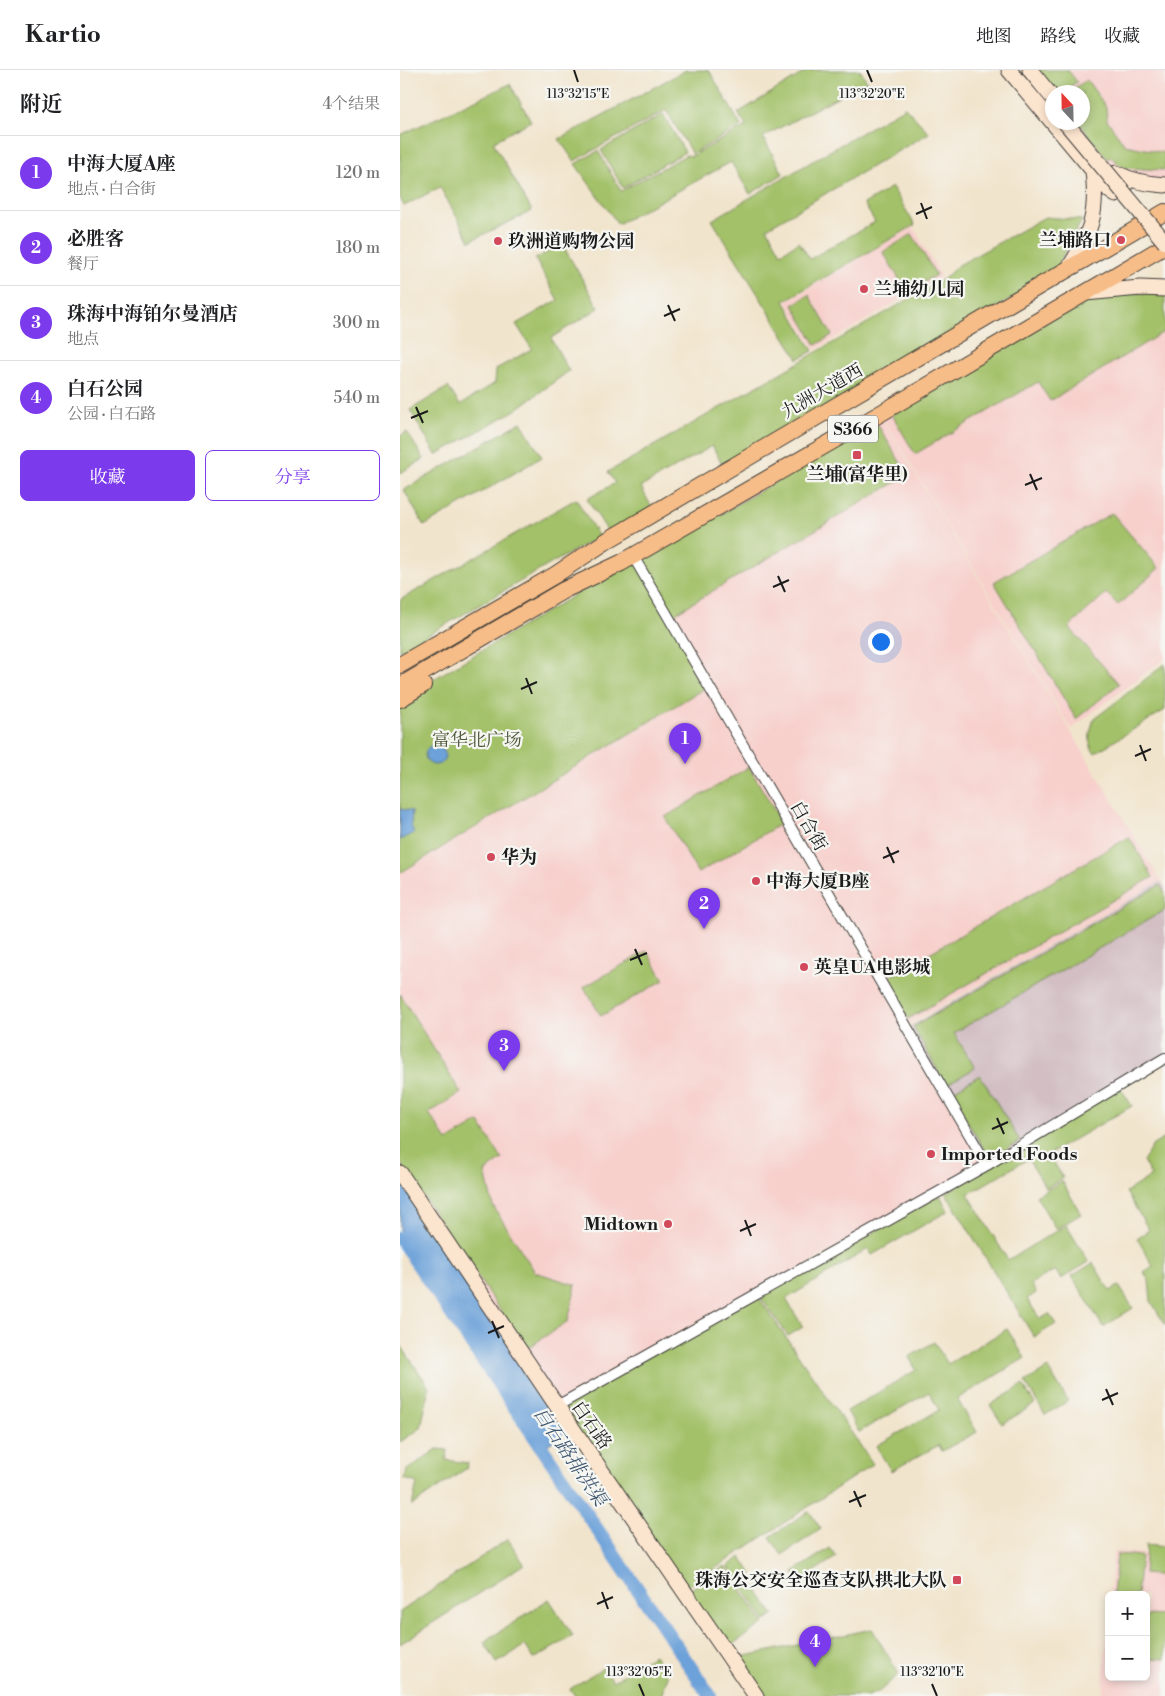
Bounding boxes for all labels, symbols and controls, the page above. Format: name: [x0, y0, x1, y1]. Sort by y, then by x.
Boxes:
text: Kartio: [25, 20, 101, 50]
text: 地图: [976, 25, 1012, 48]
text: 路线: [1040, 25, 1076, 48]
text: 收藏: [1104, 25, 1140, 48]
north arrow: [1045, 85, 1090, 130]
text: 113°32'15"E: [547, 87, 609, 102]
text: 113°32'20"E: [839, 87, 905, 102]
text: 附近: [20, 92, 62, 118]
text: 4个结果: [322, 94, 380, 114]
text: 中海大厦A座: [67, 152, 176, 176]
text: 1: [32, 163, 40, 183]
text: 120 m: [336, 163, 380, 183]
text: 地点 · 白合街: [67, 179, 156, 199]
text: 必胜客: [67, 227, 124, 251]
place label: 兰埔路口: [1039, 229, 1111, 252]
place label: 玖洲道购物公园: [508, 230, 634, 253]
marker: 兰埔路口: [1115, 234, 1127, 246]
marker: 玖洲道购物公园: [492, 235, 504, 247]
text: 2: [31, 238, 41, 258]
text: 180 m: [336, 238, 380, 258]
text: 餐厅: [67, 254, 99, 274]
place label: 兰埔幼儿园: [874, 278, 964, 301]
marker: 兰埔幼儿园: [858, 283, 870, 295]
text: 珠海中海铂尔曼酒店: [67, 302, 238, 326]
text: 3: [31, 313, 41, 333]
text: 300 m: [333, 313, 380, 333]
text: 地点: [67, 329, 99, 349]
street label: 九洲大道西: [778, 359, 867, 424]
text: 白石公园: [67, 377, 143, 401]
text: 4: [31, 388, 41, 408]
text: 540 m: [333, 388, 380, 408]
text: 公园 · 白石路: [67, 404, 156, 424]
road number: S366: [828, 416, 878, 442]
marker: 兰埔(富华里): [851, 449, 863, 461]
button: 收藏: [20, 450, 195, 501]
button: 分享: [205, 450, 380, 501]
place label: 兰埔(富华里): [806, 463, 908, 486]
your location: [868, 629, 894, 655]
pin: 1: [669, 723, 701, 764]
park label: 富华北广场: [432, 729, 522, 752]
street label: 白合街: [785, 797, 832, 855]
place label: 华为: [501, 846, 537, 869]
marker: 华为: [485, 851, 497, 863]
place label: 中海大厦B座: [766, 870, 870, 893]
marker: 中海大厦B座: [750, 875, 762, 887]
pin: 2: [688, 888, 720, 929]
place label: 英皇UA电影城: [814, 956, 930, 979]
marker: 英皇UA电影城: [798, 961, 810, 973]
pin: 3: [488, 1030, 520, 1071]
place label: Imported Foods: [941, 1143, 1078, 1166]
marker: Imported Foods: [925, 1148, 937, 1160]
place label: Midtown: [584, 1213, 658, 1236]
marker: Midtown: [662, 1218, 674, 1230]
street label: 白石路: [567, 1397, 616, 1454]
water label: 白石路排洪渠: [528, 1403, 614, 1513]
place label: 珠海公交安全巡查支队拱北大队: [695, 1569, 947, 1592]
marker: 珠海公交安全巡查支队拱北大队: [951, 1574, 963, 1586]
map controls: [1105, 1591, 1150, 1681]
button: +: [1105, 1591, 1150, 1636]
pin: 4: [799, 1626, 831, 1667]
button: −: [1105, 1636, 1150, 1681]
text: 113°32'05"E: [606, 1665, 672, 1680]
text: 113°32'10"E: [900, 1665, 964, 1680]

